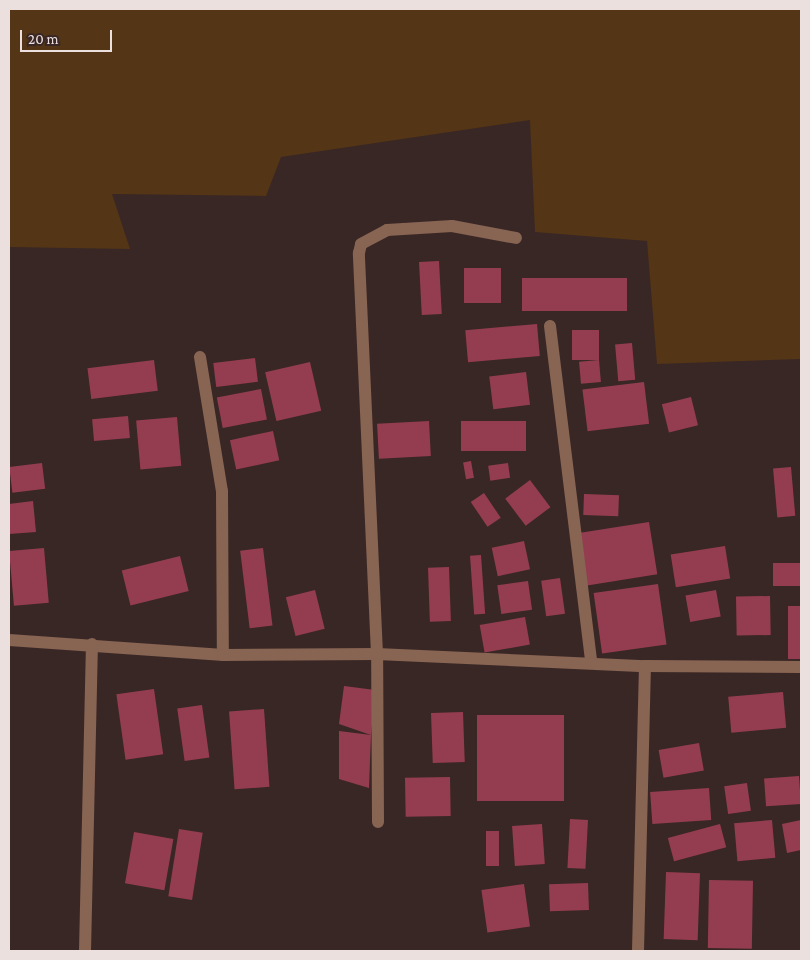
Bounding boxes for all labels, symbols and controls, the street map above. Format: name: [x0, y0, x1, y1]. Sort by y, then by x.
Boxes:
scale bar: [22, 20, 115, 52]
text: 20 m: [28, 31, 59, 47]

